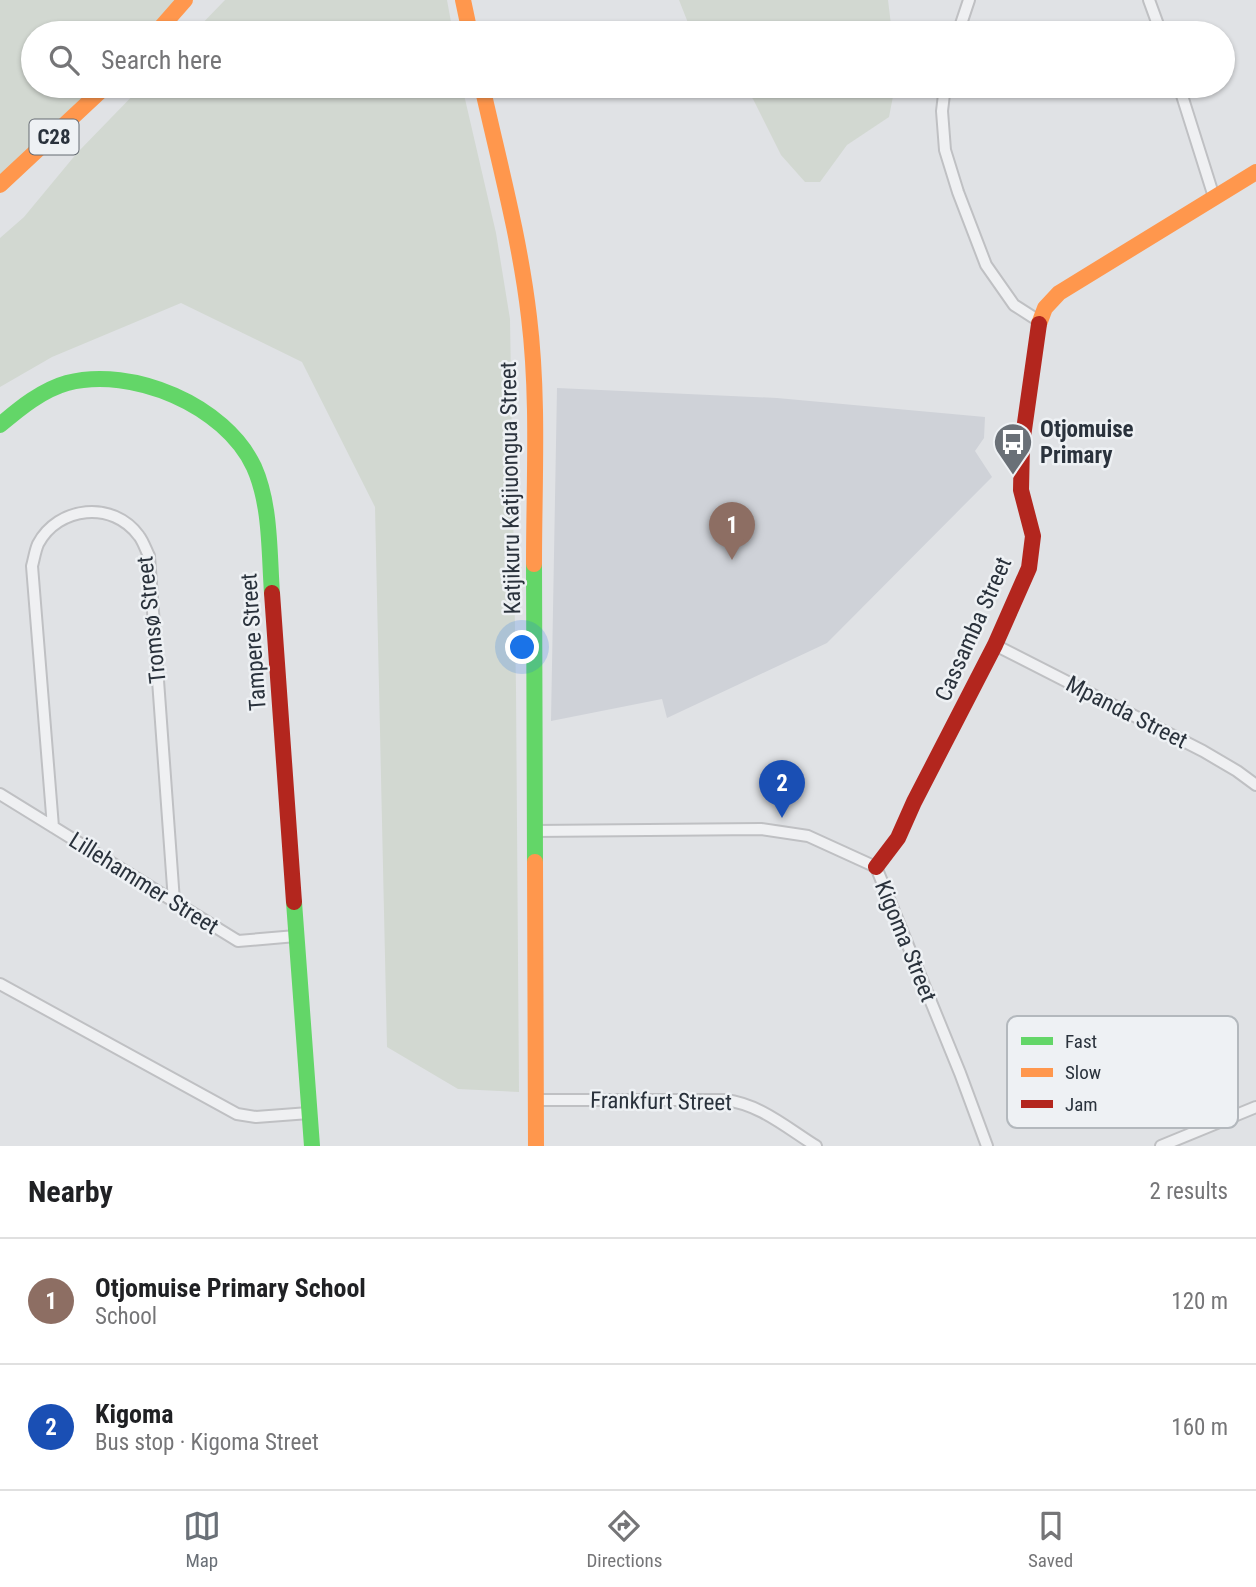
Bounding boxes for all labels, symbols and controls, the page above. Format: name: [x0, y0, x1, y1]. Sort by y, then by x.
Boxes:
search box: [21, 21, 1235, 98]
icon: search: [45, 41, 83, 79]
text: Search here: [101, 45, 222, 75]
road number: C28: [30, 120, 78, 154]
street label: Katjikuru Katjiuongua Street: [495, 361, 526, 615]
place label: Otjomuise Primary: [1040, 416, 1134, 469]
bus stop icon: Otjomuise Primary: [992, 421, 1034, 476]
pin: 1: [709, 502, 755, 560]
street label: Cassamba Street: [930, 553, 1017, 705]
street label: Tromsø Street: [131, 555, 172, 685]
street label: Tampere Street: [235, 572, 272, 712]
your location: [505, 630, 539, 664]
street label: Mpanda Street: [1062, 670, 1192, 755]
pin: 2: [759, 760, 805, 818]
street label: Lillehammer Street: [64, 827, 224, 940]
street label: Kigoma Street: [869, 877, 942, 1006]
legend: [1007, 1016, 1238, 1128]
text: Fast: [1065, 1030, 1097, 1053]
text: Slow: [1065, 1061, 1101, 1084]
street label: Frankfurt Street: [590, 1087, 732, 1116]
text: Jam: [1065, 1093, 1098, 1116]
text: Nearby: [28, 1174, 113, 1209]
text: 2 results: [1150, 1178, 1228, 1205]
text: Otjomuise Primary School: [95, 1273, 366, 1303]
text: 1: [45, 1288, 57, 1315]
text: 120 m: [1171, 1288, 1228, 1315]
text: School: [95, 1303, 157, 1330]
text: Kigoma: [95, 1399, 174, 1429]
text: 2: [45, 1414, 57, 1441]
text: 160 m: [1171, 1414, 1228, 1441]
text: Bus stop · Kigoma Street: [95, 1429, 319, 1456]
tab: Map: [183, 1507, 221, 1572]
tab: Directions: [586, 1507, 662, 1572]
tab: Saved: [1028, 1507, 1073, 1572]

